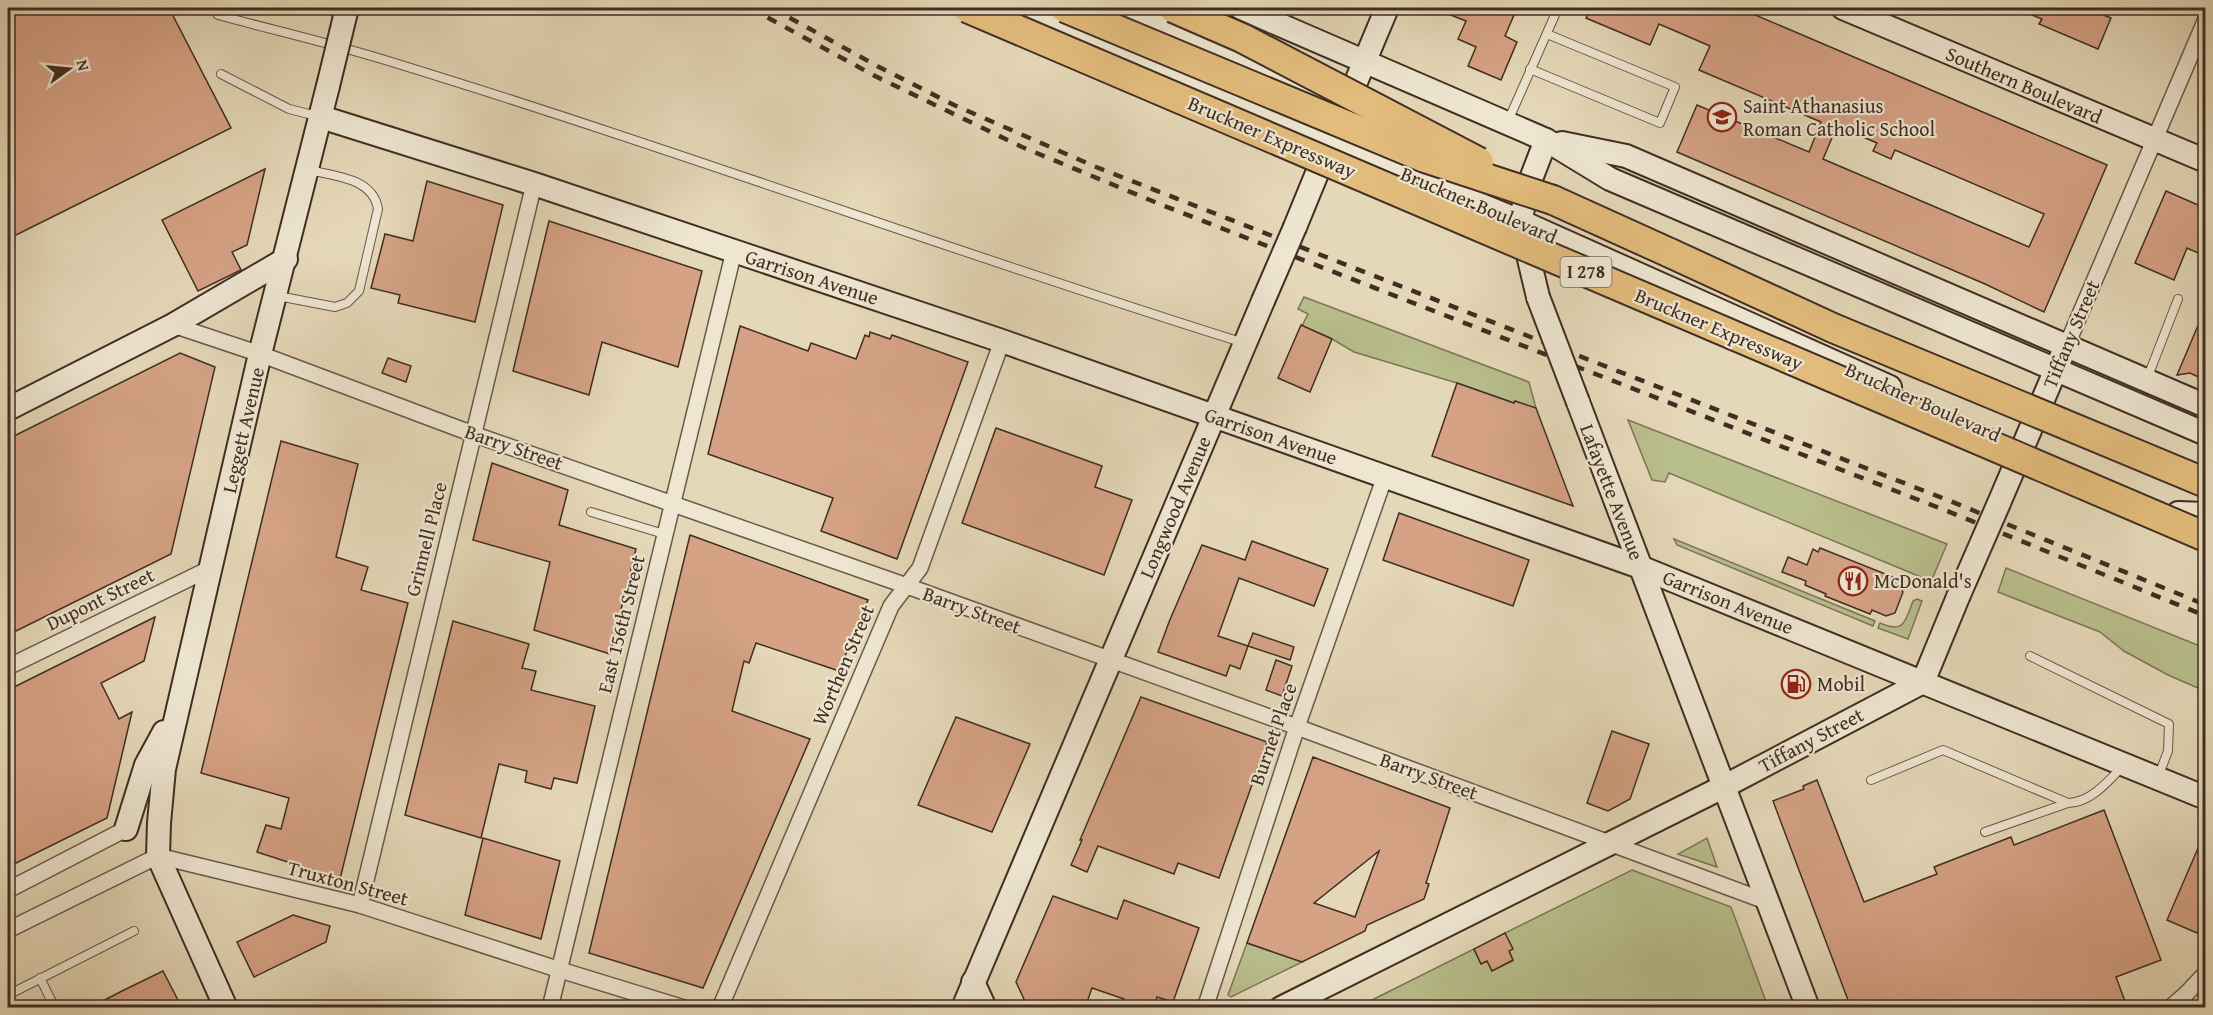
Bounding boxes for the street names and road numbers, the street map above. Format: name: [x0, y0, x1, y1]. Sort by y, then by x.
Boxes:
street label: Southern Boulevard: [1941, 38, 2107, 131]
street label: Bruckner Expressway: [1184, 88, 1361, 185]
street label: Bruckner Boulevard: [1396, 158, 1562, 251]
street label: Garrison Avenue: [742, 241, 883, 312]
road number: I 278: [1560, 257, 1612, 287]
street label: Tiffany Street: [2035, 275, 2106, 393]
street label: Bruckner Expressway: [1631, 280, 1808, 377]
street label: Bruckner Boulevard: [1841, 354, 2006, 449]
street label: Leggett Avenue: [214, 364, 271, 496]
street label: Garrison Avenue: [1201, 399, 1341, 472]
street label: Barry Street: [461, 416, 567, 477]
street label: Lafayette Avenue: [1573, 420, 1652, 564]
street label: Longwood Avenue: [1131, 431, 1218, 582]
street label: Grinnell Place: [397, 479, 454, 599]
street label: East 156th Street: [589, 552, 652, 696]
street label: Dupont Street: [41, 560, 159, 637]
street label: Garrison Avenue: [1659, 562, 1798, 641]
street label: Barry Street: [919, 578, 1025, 641]
street label: Worthen Street: [804, 600, 881, 730]
street label: Burnet Place: [1241, 679, 1304, 789]
street label: Tiffany Street: [1753, 700, 1868, 779]
street label: Barry Street: [1376, 744, 1482, 807]
street label: Truxton Street: [285, 852, 412, 913]

